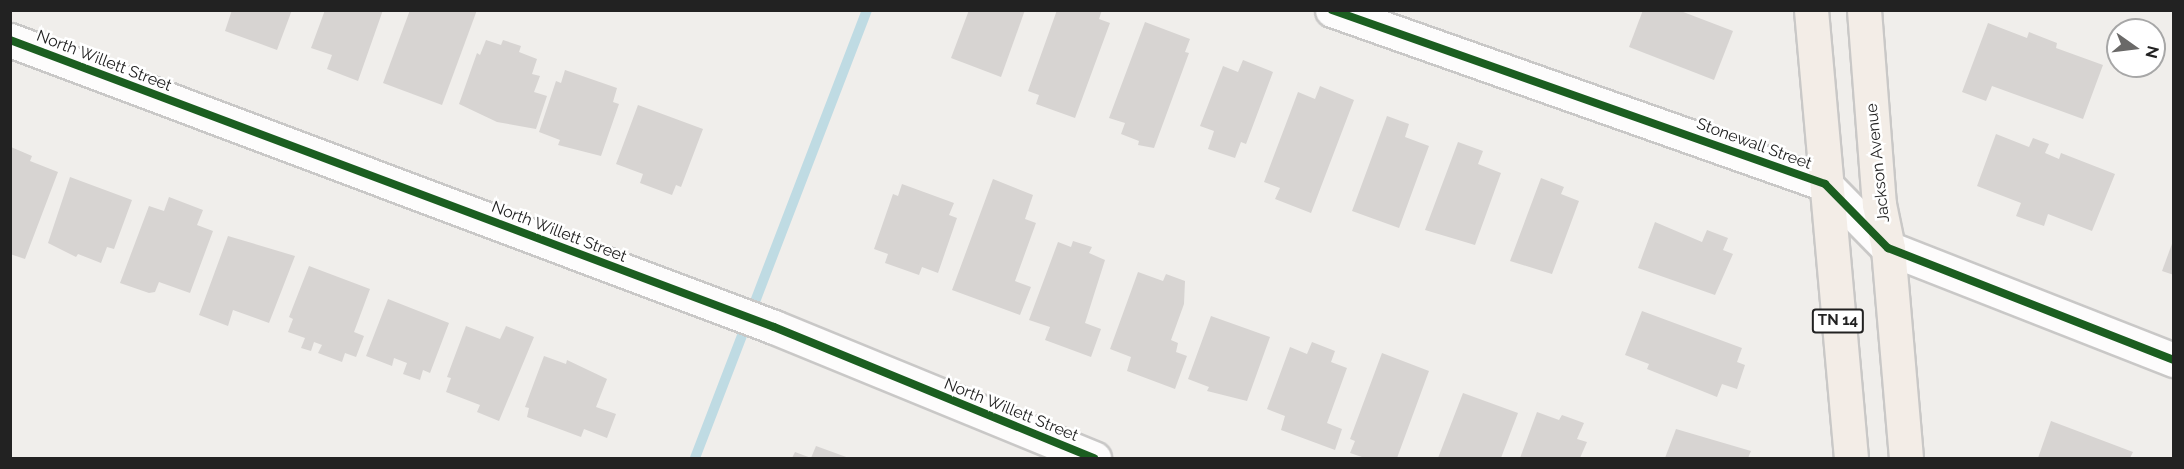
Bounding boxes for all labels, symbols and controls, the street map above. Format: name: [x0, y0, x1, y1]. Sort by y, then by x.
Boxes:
north arrow: [2106, 18, 2166, 78]
street label: North Willett Street: [34, 26, 174, 96]
text: N: [2141, 44, 2163, 60]
street label: Jackson Avenue: [1862, 102, 1894, 224]
street label: Stonewall Street: [1694, 114, 1814, 174]
street label: North Willett Street: [489, 197, 629, 267]
road number: TN 14: [1811, 309, 1865, 333]
street label: North Willett Street: [941, 374, 1081, 446]

